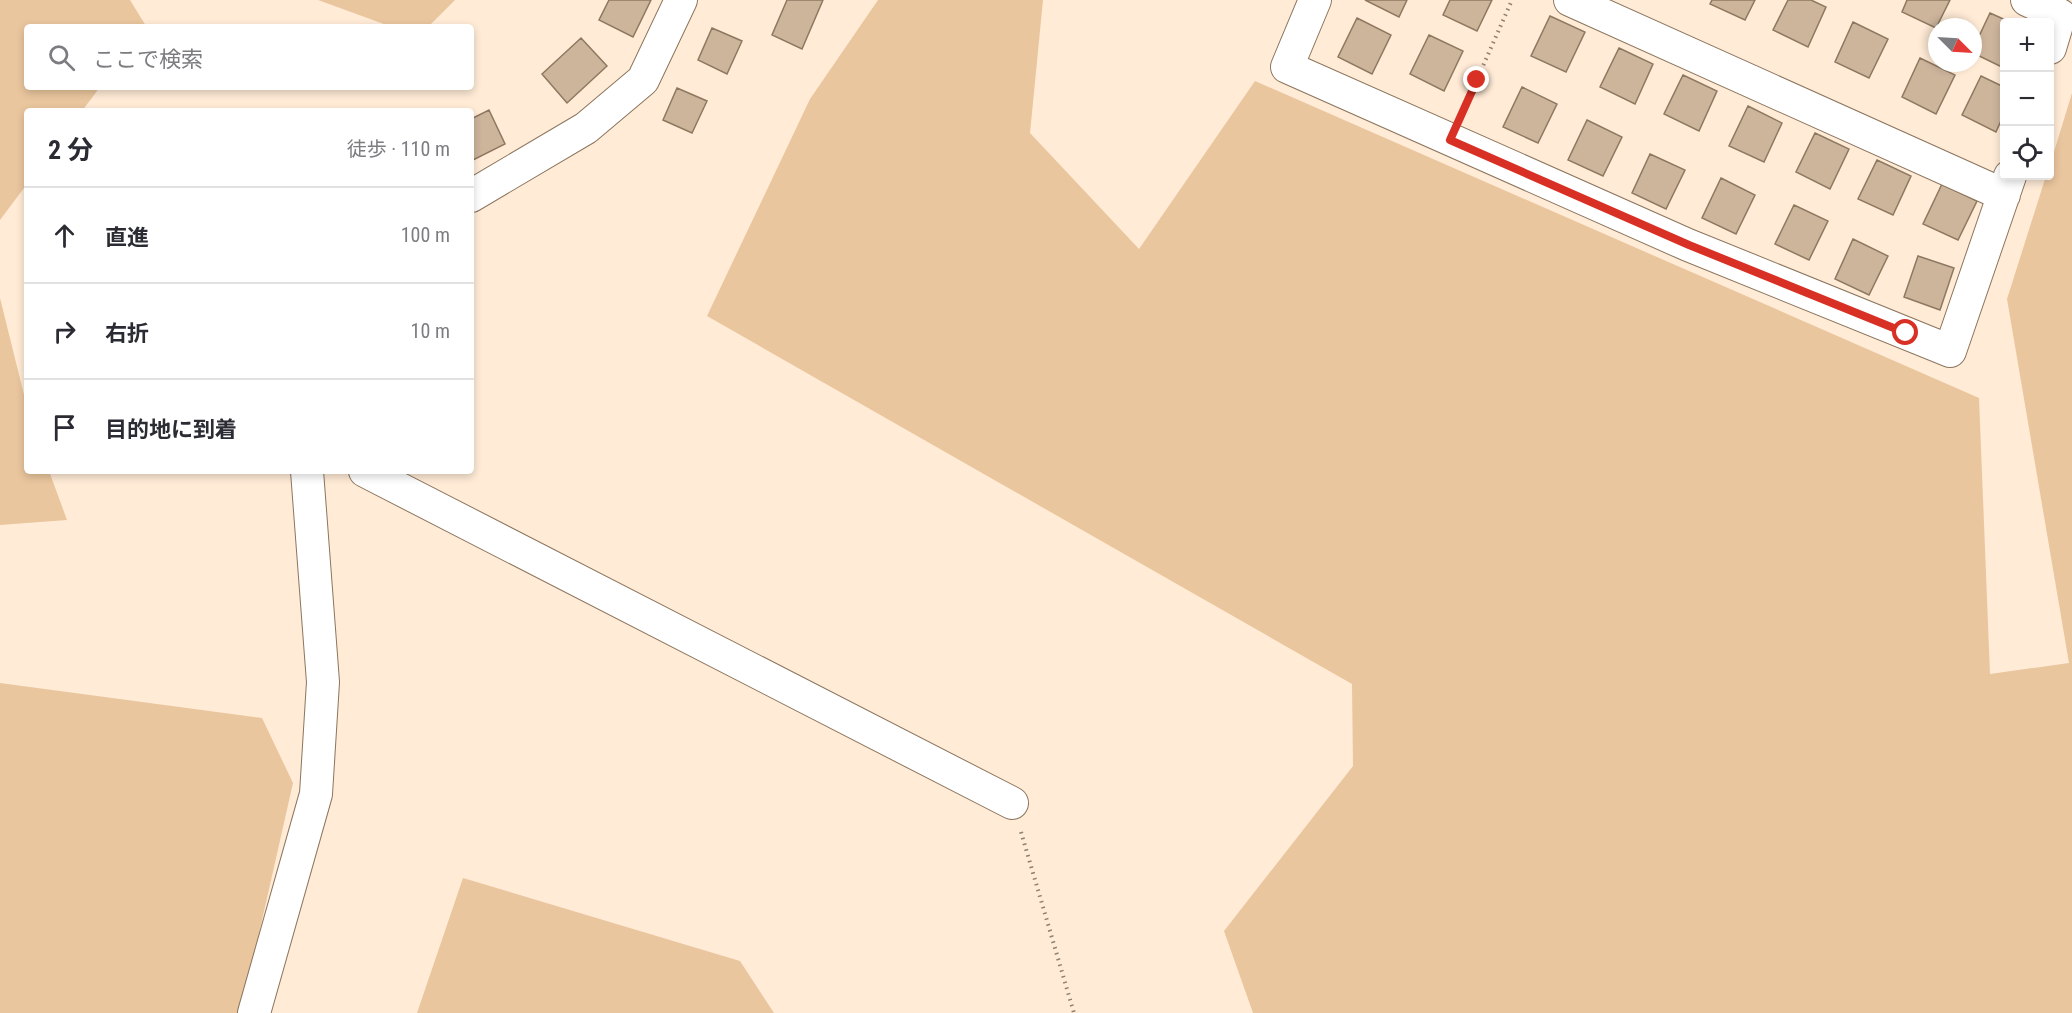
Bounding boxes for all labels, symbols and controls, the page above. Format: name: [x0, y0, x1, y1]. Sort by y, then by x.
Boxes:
north arrow: [1928, 18, 1982, 72]
map controls: [2000, 18, 2054, 180]
button: +: [2000, 18, 2054, 72]
search box: [24, 24, 474, 90]
icon: search: [45, 41, 78, 74]
text: ここで検索: [93, 47, 203, 72]
route end: [1463, 66, 1489, 92]
button: −: [2000, 72, 2054, 126]
button: locate: [2000, 126, 2054, 180]
text: 2 分: [48, 135, 93, 165]
text: 徒歩 · 110 m: [347, 137, 450, 161]
icon: ahead: [48, 219, 81, 252]
text: 100 m: [401, 223, 450, 247]
text: 直進: [105, 225, 149, 250]
icon: right: [48, 315, 81, 348]
text: 10 m: [411, 319, 450, 343]
route start: [1892, 319, 1918, 345]
text: 右折: [105, 321, 149, 346]
icon: arrive: [48, 411, 81, 444]
text: 目的地に到着: [105, 417, 237, 442]

